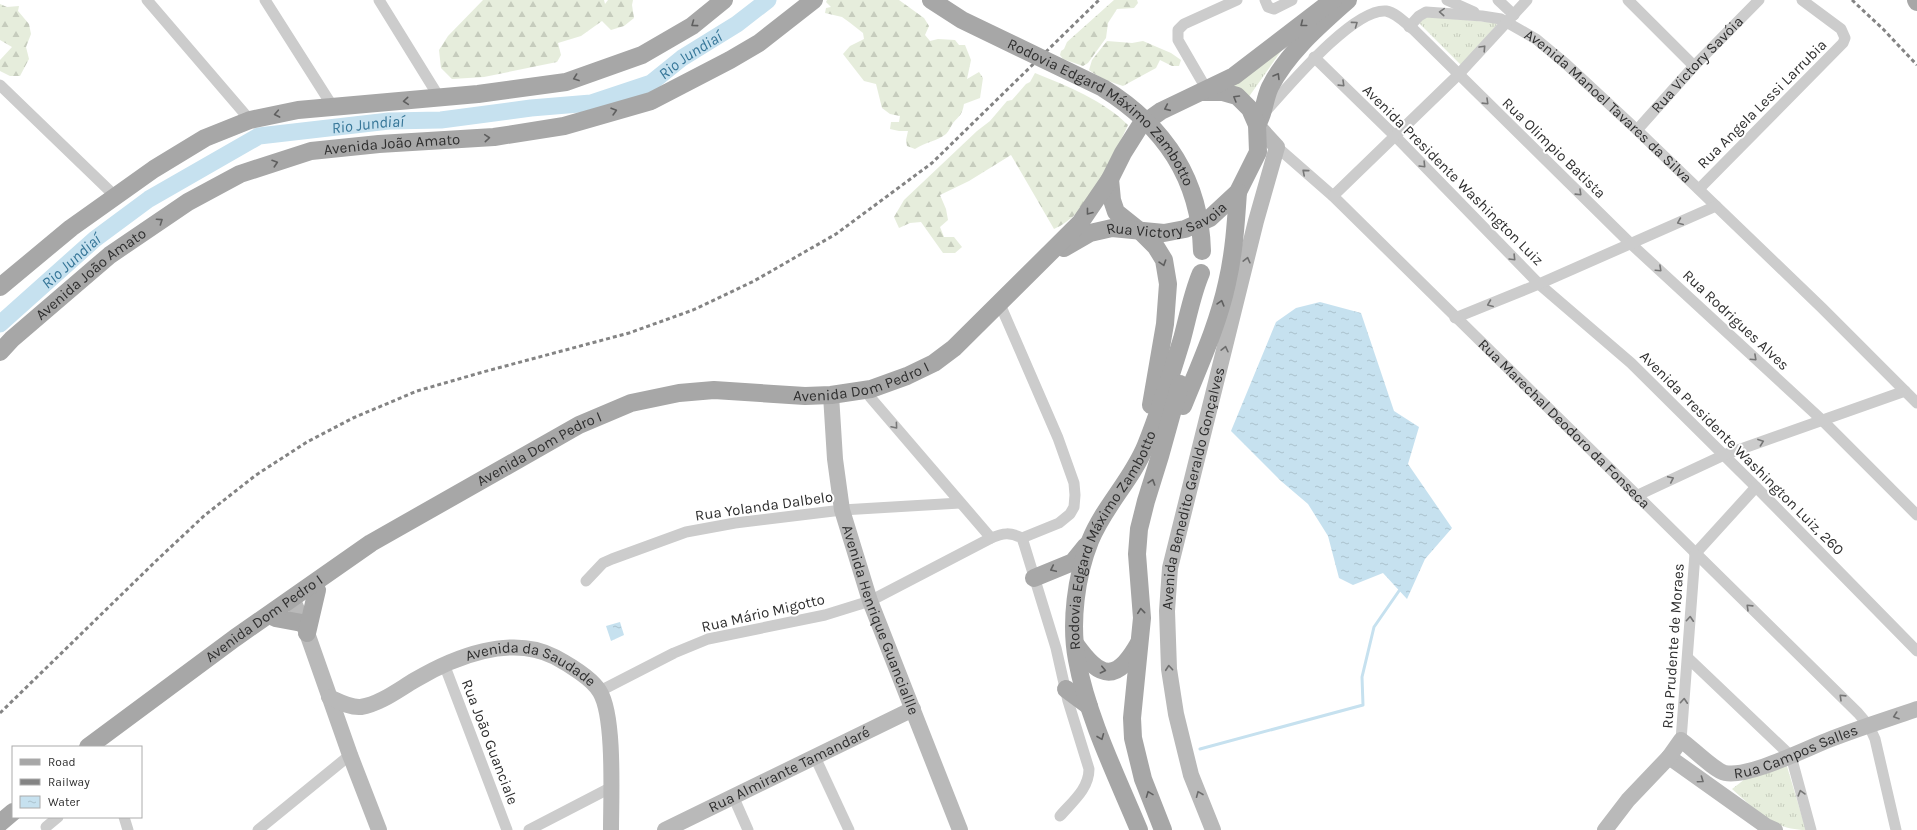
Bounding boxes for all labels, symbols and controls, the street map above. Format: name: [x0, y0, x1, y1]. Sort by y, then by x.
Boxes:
one-way arrow: [1439, 8, 1445, 17]
street label: Rua Victory Savóia: [1647, 12, 1747, 117]
one-way arrow: [691, 19, 698, 26]
one-way arrow: [1300, 19, 1307, 26]
one-way arrow: [1351, 22, 1358, 29]
water label: Rio Jundiaí: [654, 25, 727, 83]
street label: Avenida Manoel Tavares da Silva: [1521, 25, 1696, 187]
street label: Rodovia Edgard Máximo Zambotto: [1005, 34, 1197, 189]
street label: Rua Angela Lessi Larrubia: [1694, 36, 1830, 172]
one-way arrow: [1478, 45, 1486, 53]
one-way arrow: [573, 73, 580, 82]
one-way arrow: [1272, 73, 1279, 80]
one-way arrow: [1337, 80, 1345, 87]
street label: Avenida Presidente Washington Luiz: [1359, 81, 1547, 269]
street label: Rua Olimpio Batista: [1498, 94, 1610, 202]
one-way arrow: [1233, 95, 1240, 102]
one-way arrow: [403, 96, 409, 105]
one-way arrow: [1481, 97, 1489, 105]
one-way arrow: [1163, 103, 1171, 111]
one-way arrow: [611, 108, 617, 116]
one-way arrow: [274, 110, 280, 118]
water label: Rio Jundiaí: [330, 111, 406, 137]
street label: Avenida João Amato: [323, 130, 461, 159]
one-way arrow: [484, 133, 490, 142]
one-way arrow: [272, 159, 279, 167]
one-way arrow: [1418, 160, 1426, 168]
one-way arrow: [1302, 169, 1309, 176]
one-way arrow: [1574, 188, 1582, 196]
street label: Rua Victory Savoia: [1104, 198, 1231, 242]
one-way arrow: [1087, 207, 1094, 214]
one-way arrow: [1677, 217, 1684, 225]
one-way arrow: [156, 218, 163, 226]
street label: Avenida João Amato: [32, 224, 150, 324]
water label: Rio Jundiaí: [37, 228, 105, 292]
one-way arrow: [1509, 253, 1516, 261]
one-way arrow: [1243, 256, 1251, 263]
one-way arrow: [1158, 259, 1167, 266]
one-way arrow: [1654, 264, 1662, 272]
street label: Rua Rodrigues Alves: [1679, 266, 1793, 374]
one-way arrow: [1487, 299, 1495, 307]
one-way arrow: [1216, 300, 1225, 307]
street label: Rua Marechal Deodoro da Fonseca: [1475, 335, 1654, 512]
one-way arrow: [1220, 346, 1228, 352]
street label: Avenida Presidente Washington Luiz, 260: [1636, 347, 1848, 559]
one-way arrow: [1750, 353, 1757, 360]
street label: Avenida Dom Pedro I: [793, 358, 932, 405]
street label: Avenida Benedito Geraldo Gonçalves: [1158, 365, 1228, 611]
street label: Avenida Dom Pedro I: [474, 407, 605, 490]
one-way arrow: [891, 422, 898, 429]
street label: Rodovia Edgard Máximo Zambotto: [1065, 428, 1160, 651]
one-way arrow: [1757, 438, 1764, 447]
one-way arrow: [1667, 476, 1675, 484]
one-way arrow: [1147, 479, 1155, 486]
street label: Rua Yolanda Dalbelo: [694, 487, 834, 525]
street label: Avenida Henrique Guanciallle: [838, 523, 923, 717]
street label: Rua Prudente de Moraes: [1658, 563, 1688, 729]
one-way arrow: [1050, 564, 1057, 572]
street label: Avenida Dom Pedro I: [202, 571, 326, 666]
street label: Rua Mário Migotto: [700, 590, 826, 636]
one-way arrow: [1746, 604, 1754, 611]
one-way arrow: [1137, 607, 1146, 614]
one-way arrow: [1686, 616, 1695, 622]
street label: Avenida da Saudade: [463, 638, 600, 690]
one-way arrow: [1165, 665, 1174, 671]
one-way arrow: [1100, 666, 1106, 674]
street label: Rua João Guanciale: [458, 677, 522, 807]
one-way arrow: [1839, 694, 1847, 702]
one-way arrow: [1680, 698, 1689, 704]
one-way arrow: [1893, 712, 1900, 720]
street label: Rua Campos Salles: [1733, 721, 1860, 783]
street label: Rua Almirante Tamandaré: [705, 723, 873, 816]
one-way arrow: [1096, 732, 1104, 740]
legend: [12, 746, 142, 818]
text: Road: [48, 755, 76, 769]
text: Railway: [48, 775, 90, 789]
one-way arrow: [1697, 775, 1704, 783]
one-way arrow: [1145, 790, 1153, 797]
one-way arrow: [1195, 790, 1203, 797]
one-way arrow: [1797, 790, 1806, 797]
text: Water: [48, 795, 81, 809]

